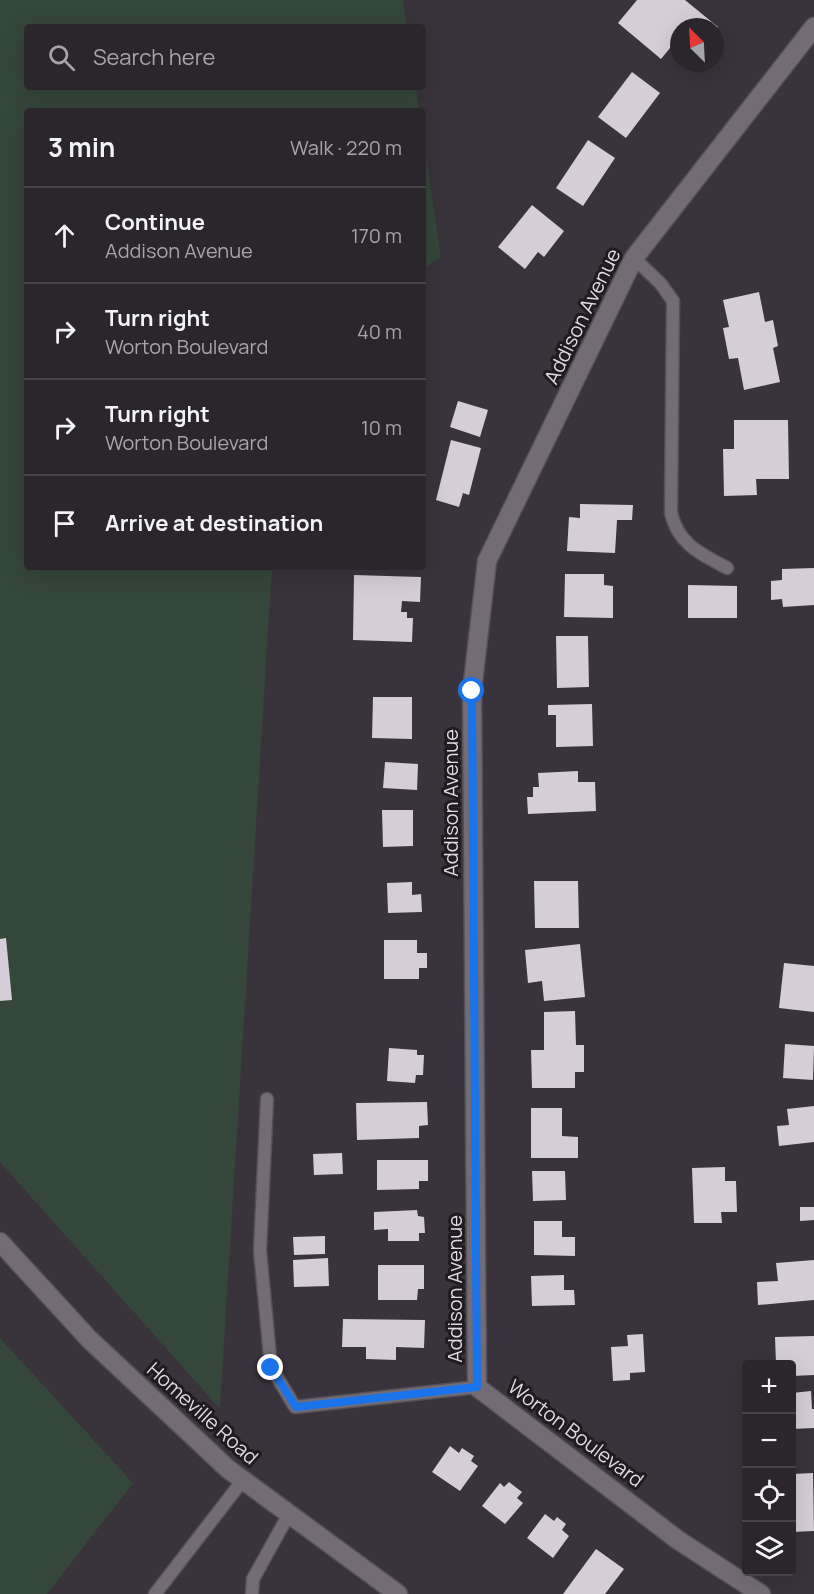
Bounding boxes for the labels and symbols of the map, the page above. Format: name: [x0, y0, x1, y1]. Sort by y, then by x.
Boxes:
north arrow: [670, 18, 724, 72]
street label: Addison Avenue: [537, 244, 627, 388]
route start: [458, 677, 484, 703]
street label: Addison Avenue: [437, 729, 464, 877]
street label: Addison Avenue: [441, 1215, 468, 1363]
route end: [257, 1354, 283, 1380]
street label: Homeville Road: [142, 1356, 264, 1470]
street label: Worton Boulevard: [503, 1373, 649, 1493]

